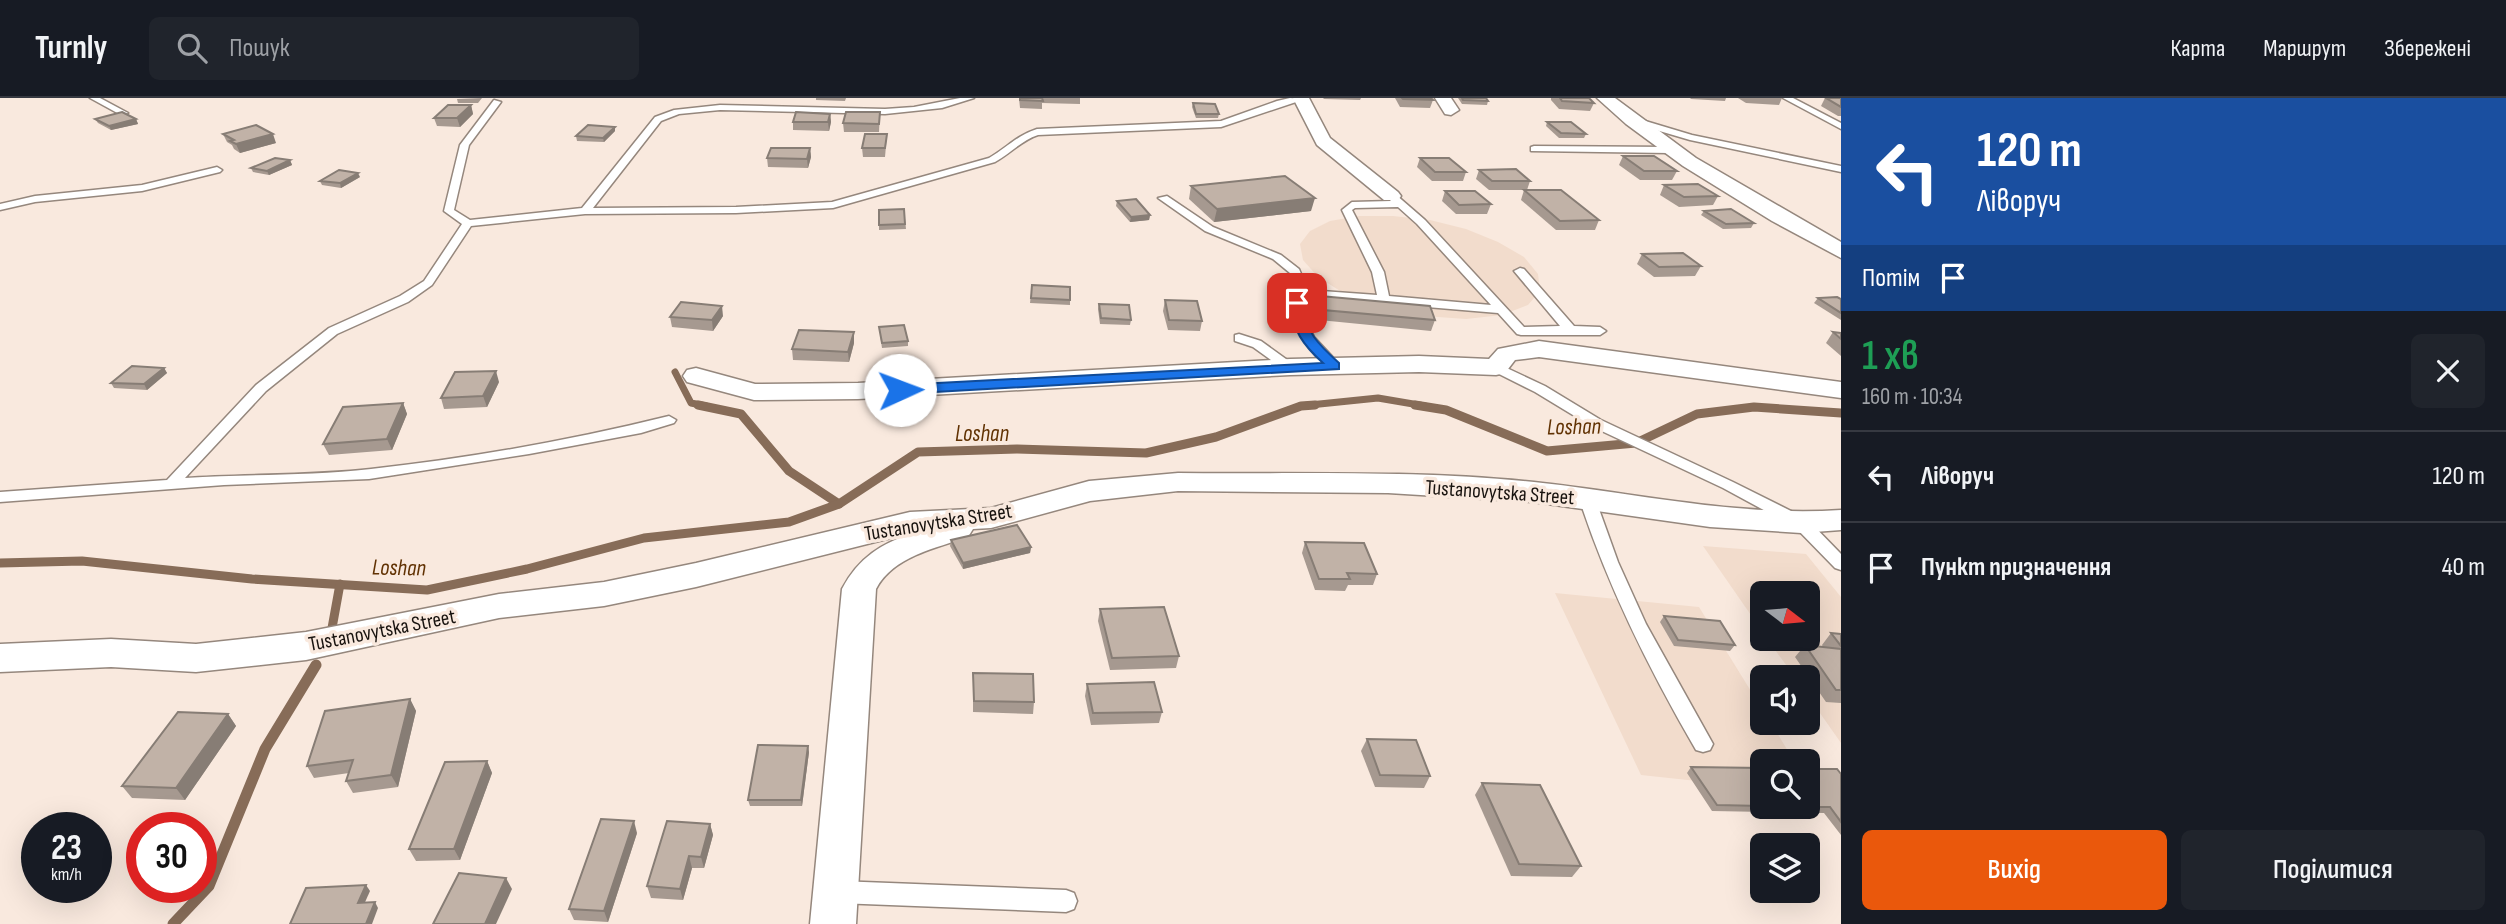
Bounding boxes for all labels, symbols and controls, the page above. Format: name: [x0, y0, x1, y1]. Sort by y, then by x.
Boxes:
search box: [149, 17, 639, 80]
text: Turnly: [35, 28, 107, 68]
icon: search: [173, 29, 211, 67]
text: Пошук: [229, 33, 290, 64]
text: Карта: [2171, 34, 2225, 63]
text: Маршрут: [2263, 34, 2346, 63]
text: Збережені: [2384, 34, 2471, 63]
text: 120 m: [1977, 122, 2082, 181]
icon: left: [1862, 126, 1953, 217]
text: Ліворуч: [1977, 182, 2061, 221]
icon: arrive: [1934, 259, 1972, 297]
text: Потім: [1862, 263, 1920, 294]
pin: [1267, 273, 1327, 333]
icon: arrive: [1278, 284, 1316, 322]
text: 1 хв: [1862, 331, 1919, 382]
button: close: [2411, 334, 2485, 408]
position arrow: [863, 353, 937, 427]
text: 160 m · 10:34: [1862, 383, 1962, 411]
water label: Loshan: [1547, 413, 1602, 441]
water label: Loshan: [955, 420, 1009, 448]
icon: left: [1862, 458, 1900, 496]
text: Ліворуч: [1921, 461, 1994, 492]
text: 120 m: [2432, 461, 2485, 492]
street label: Tustanovytska Street: [1425, 475, 1575, 510]
street label: Tustanovytska Street: [862, 498, 1014, 547]
icon: arrive: [1862, 549, 1900, 587]
text: Пункт призначення: [1921, 552, 2111, 583]
text: 40 m: [2442, 552, 2485, 583]
water label: Loshan: [372, 554, 427, 582]
north arrow: [1750, 581, 1820, 651]
map controls: [1750, 581, 1820, 903]
street label: Tustanovytska Street: [306, 604, 458, 657]
button: sound: [1750, 665, 1820, 735]
button: search: [1750, 749, 1820, 819]
speed limit sign: 30: [126, 812, 217, 903]
text: 23: [51, 827, 82, 870]
button: Вихід: [1862, 830, 2167, 910]
button: Поділитися: [2181, 830, 2485, 910]
button: layers: [1750, 833, 1820, 903]
text: km/h: [51, 864, 82, 885]

